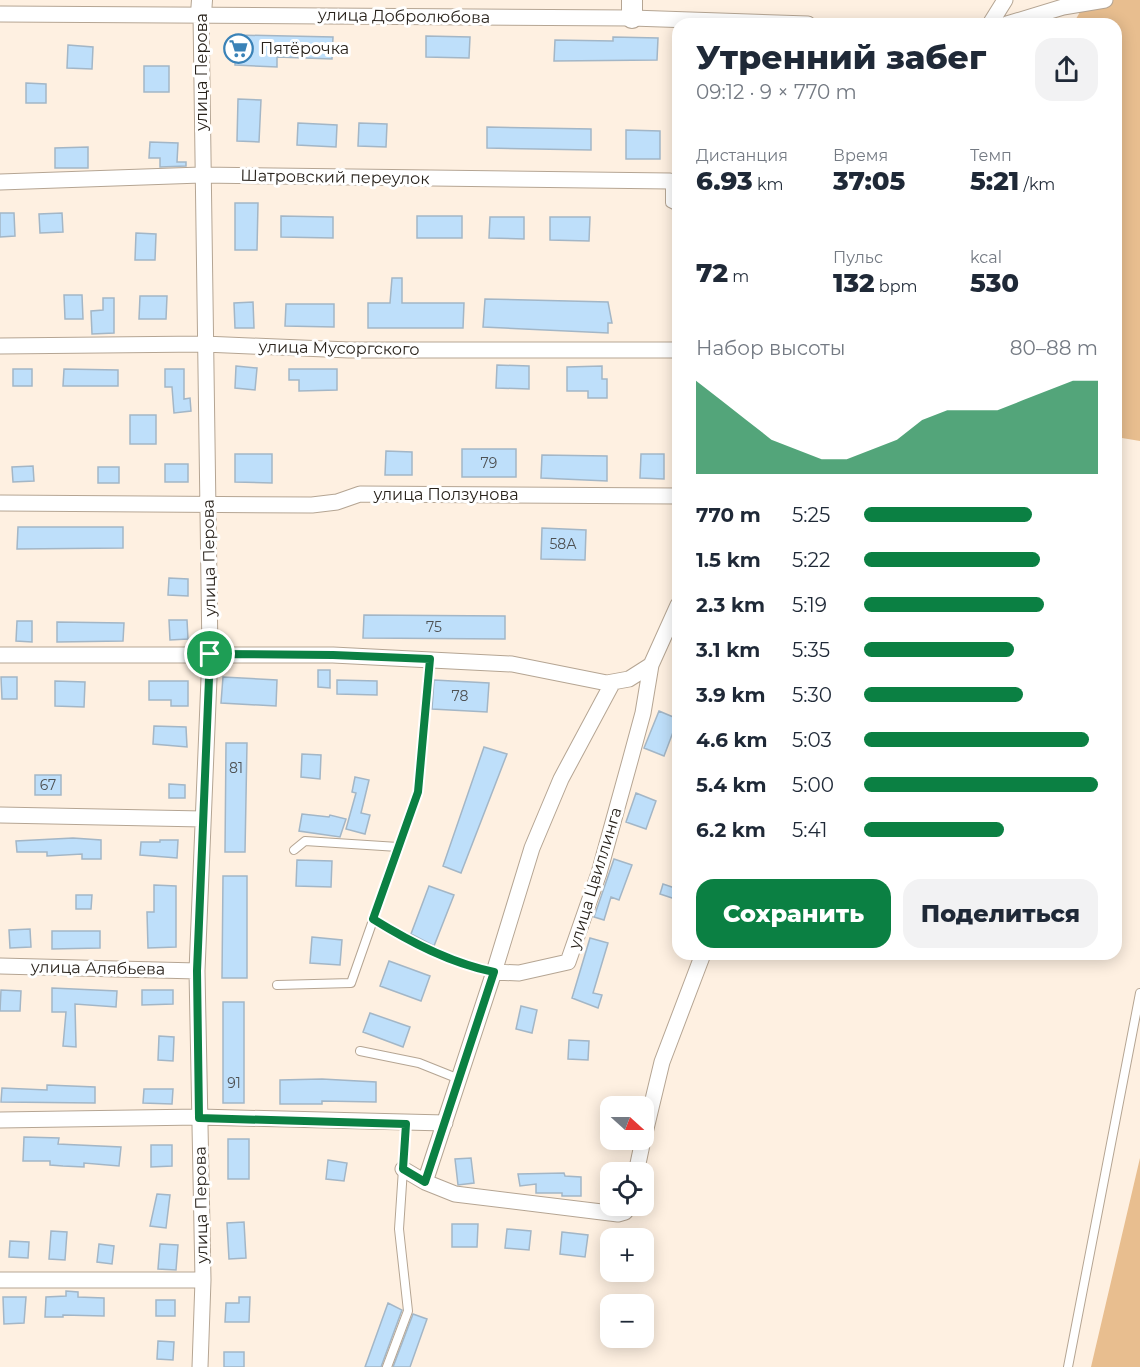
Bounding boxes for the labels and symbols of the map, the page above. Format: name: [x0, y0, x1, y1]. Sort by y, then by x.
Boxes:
street label: улица Добролюбова: [317, 5, 490, 27]
street label: улица Перова: [192, 13, 211, 132]
supermarket icon: Пятёрочка: [223, 32, 255, 64]
place label: Пятёрочка: [260, 39, 349, 58]
street label: Шатровский переулок: [240, 166, 431, 188]
street label: улица Мусоргского: [257, 337, 420, 359]
house number: 79: [481, 454, 497, 472]
street label: улица Ползунова: [372, 485, 519, 504]
street label: улица Перова: [198, 499, 220, 618]
house number: 58А: [549, 535, 577, 553]
house number: 75: [426, 618, 442, 636]
pin: [184, 628, 235, 679]
house number: 78: [452, 687, 469, 705]
house number: 81: [229, 759, 243, 777]
house number: 67: [40, 776, 56, 794]
street label: улица Цвиллинга: [564, 805, 626, 952]
street label: улица Алябьева: [30, 957, 165, 979]
house number: 91: [227, 1074, 241, 1092]
north arrow: [600, 1096, 654, 1150]
street label: улица Перова: [190, 1146, 212, 1265]

